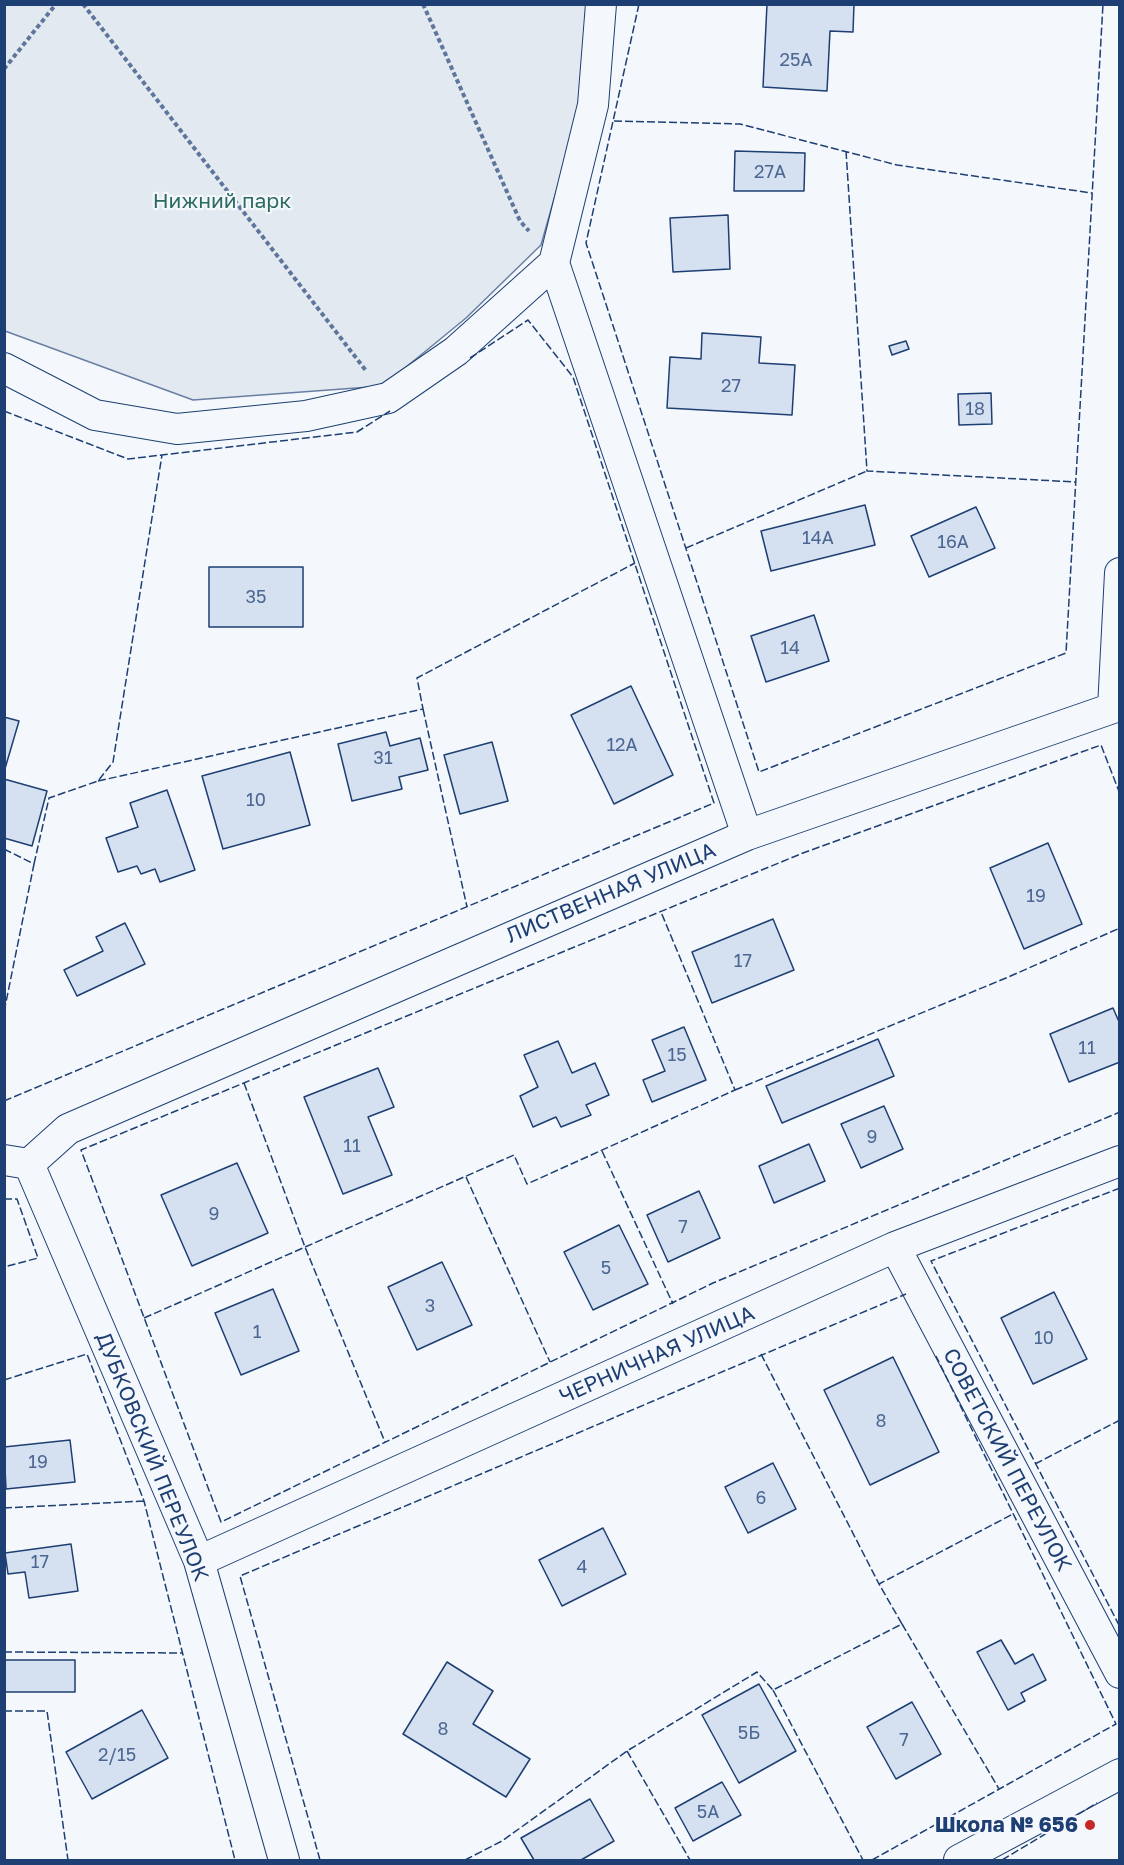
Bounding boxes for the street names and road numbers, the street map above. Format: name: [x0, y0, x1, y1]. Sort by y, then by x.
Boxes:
street label: ЛИСТВЕННАЯ УЛИЦА: [503, 837, 719, 949]
street label: ЧЕРНИЧНАЯ УЛИЦА: [556, 1301, 758, 1409]
street label: ДУБКОВСКИЙ ПЕРЕУЛОК: [90, 1329, 214, 1585]
street label: СОВЕТСКИЙ ПЕРЕУЛОК: [937, 1344, 1077, 1576]

